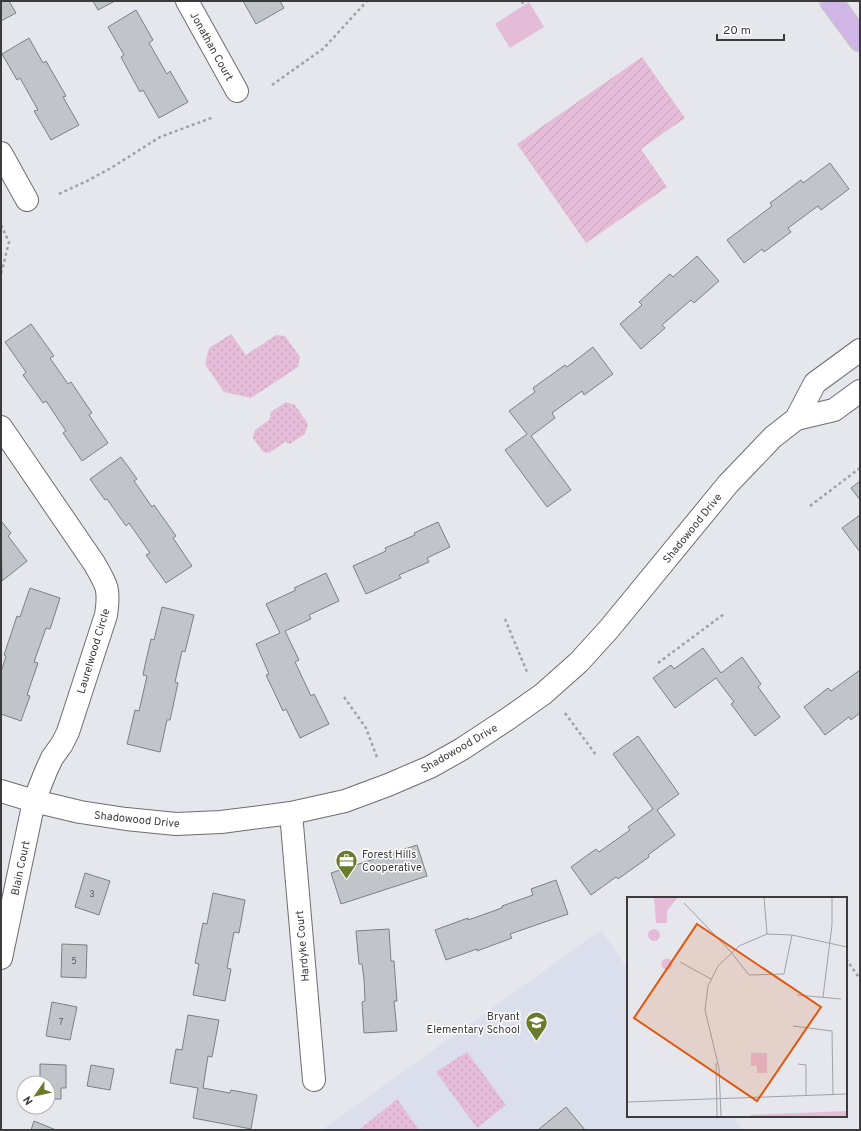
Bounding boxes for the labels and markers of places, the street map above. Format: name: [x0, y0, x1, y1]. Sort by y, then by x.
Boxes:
office icon: Forest Hills Cooperative: [333, 847, 359, 880]
place label: Forest Hills Cooperative: [362, 848, 422, 875]
school or university icon: Bryant Elementary School: [523, 1009, 549, 1042]
place label: Bryant Elementary School: [427, 1010, 520, 1037]

